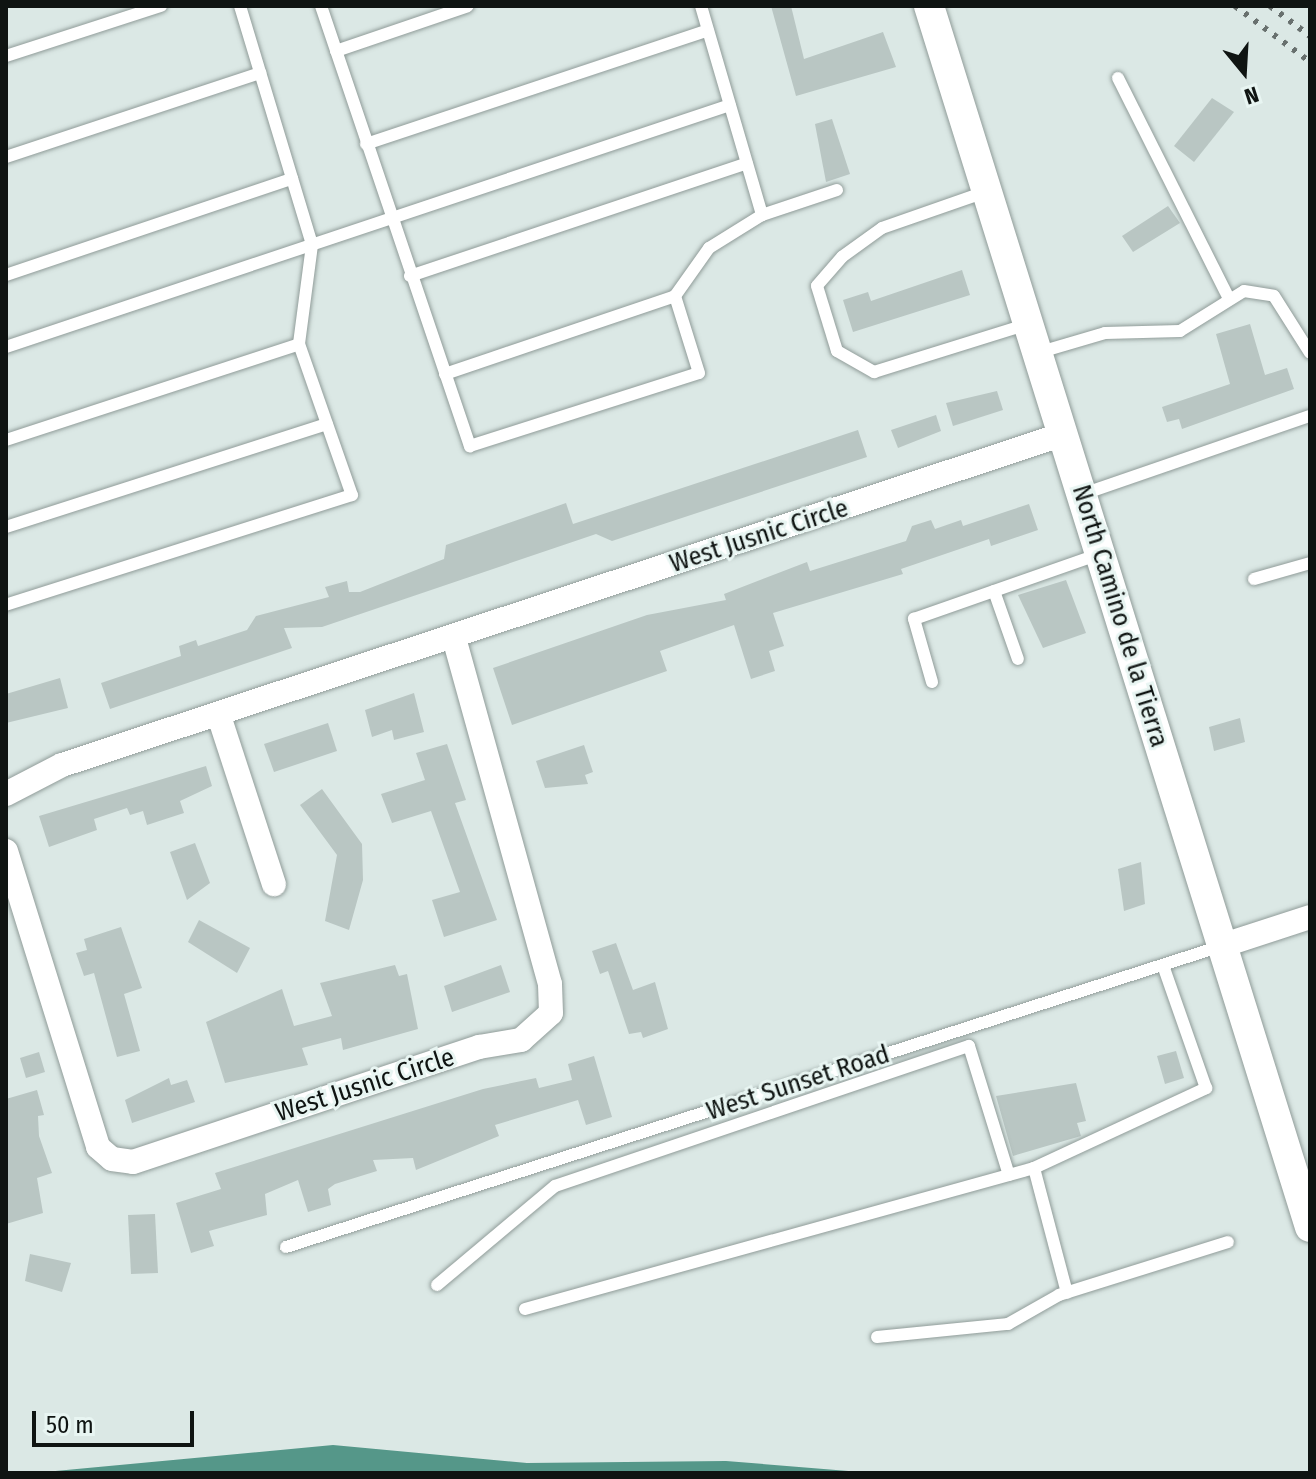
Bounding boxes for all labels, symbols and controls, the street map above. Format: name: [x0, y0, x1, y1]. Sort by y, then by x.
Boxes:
north arrow: [1204, 32, 1284, 112]
text: N: [1241, 80, 1262, 110]
street label: North Camino de la Tierra: [1065, 481, 1175, 751]
street label: West Jusnic Circle: [666, 492, 852, 580]
street label: West Sunset Road: [703, 1039, 893, 1127]
street label: West Jusnic Circle: [272, 1041, 458, 1129]
scale bar: [36, 1395, 198, 1445]
text: 50 m: [46, 1411, 94, 1439]

